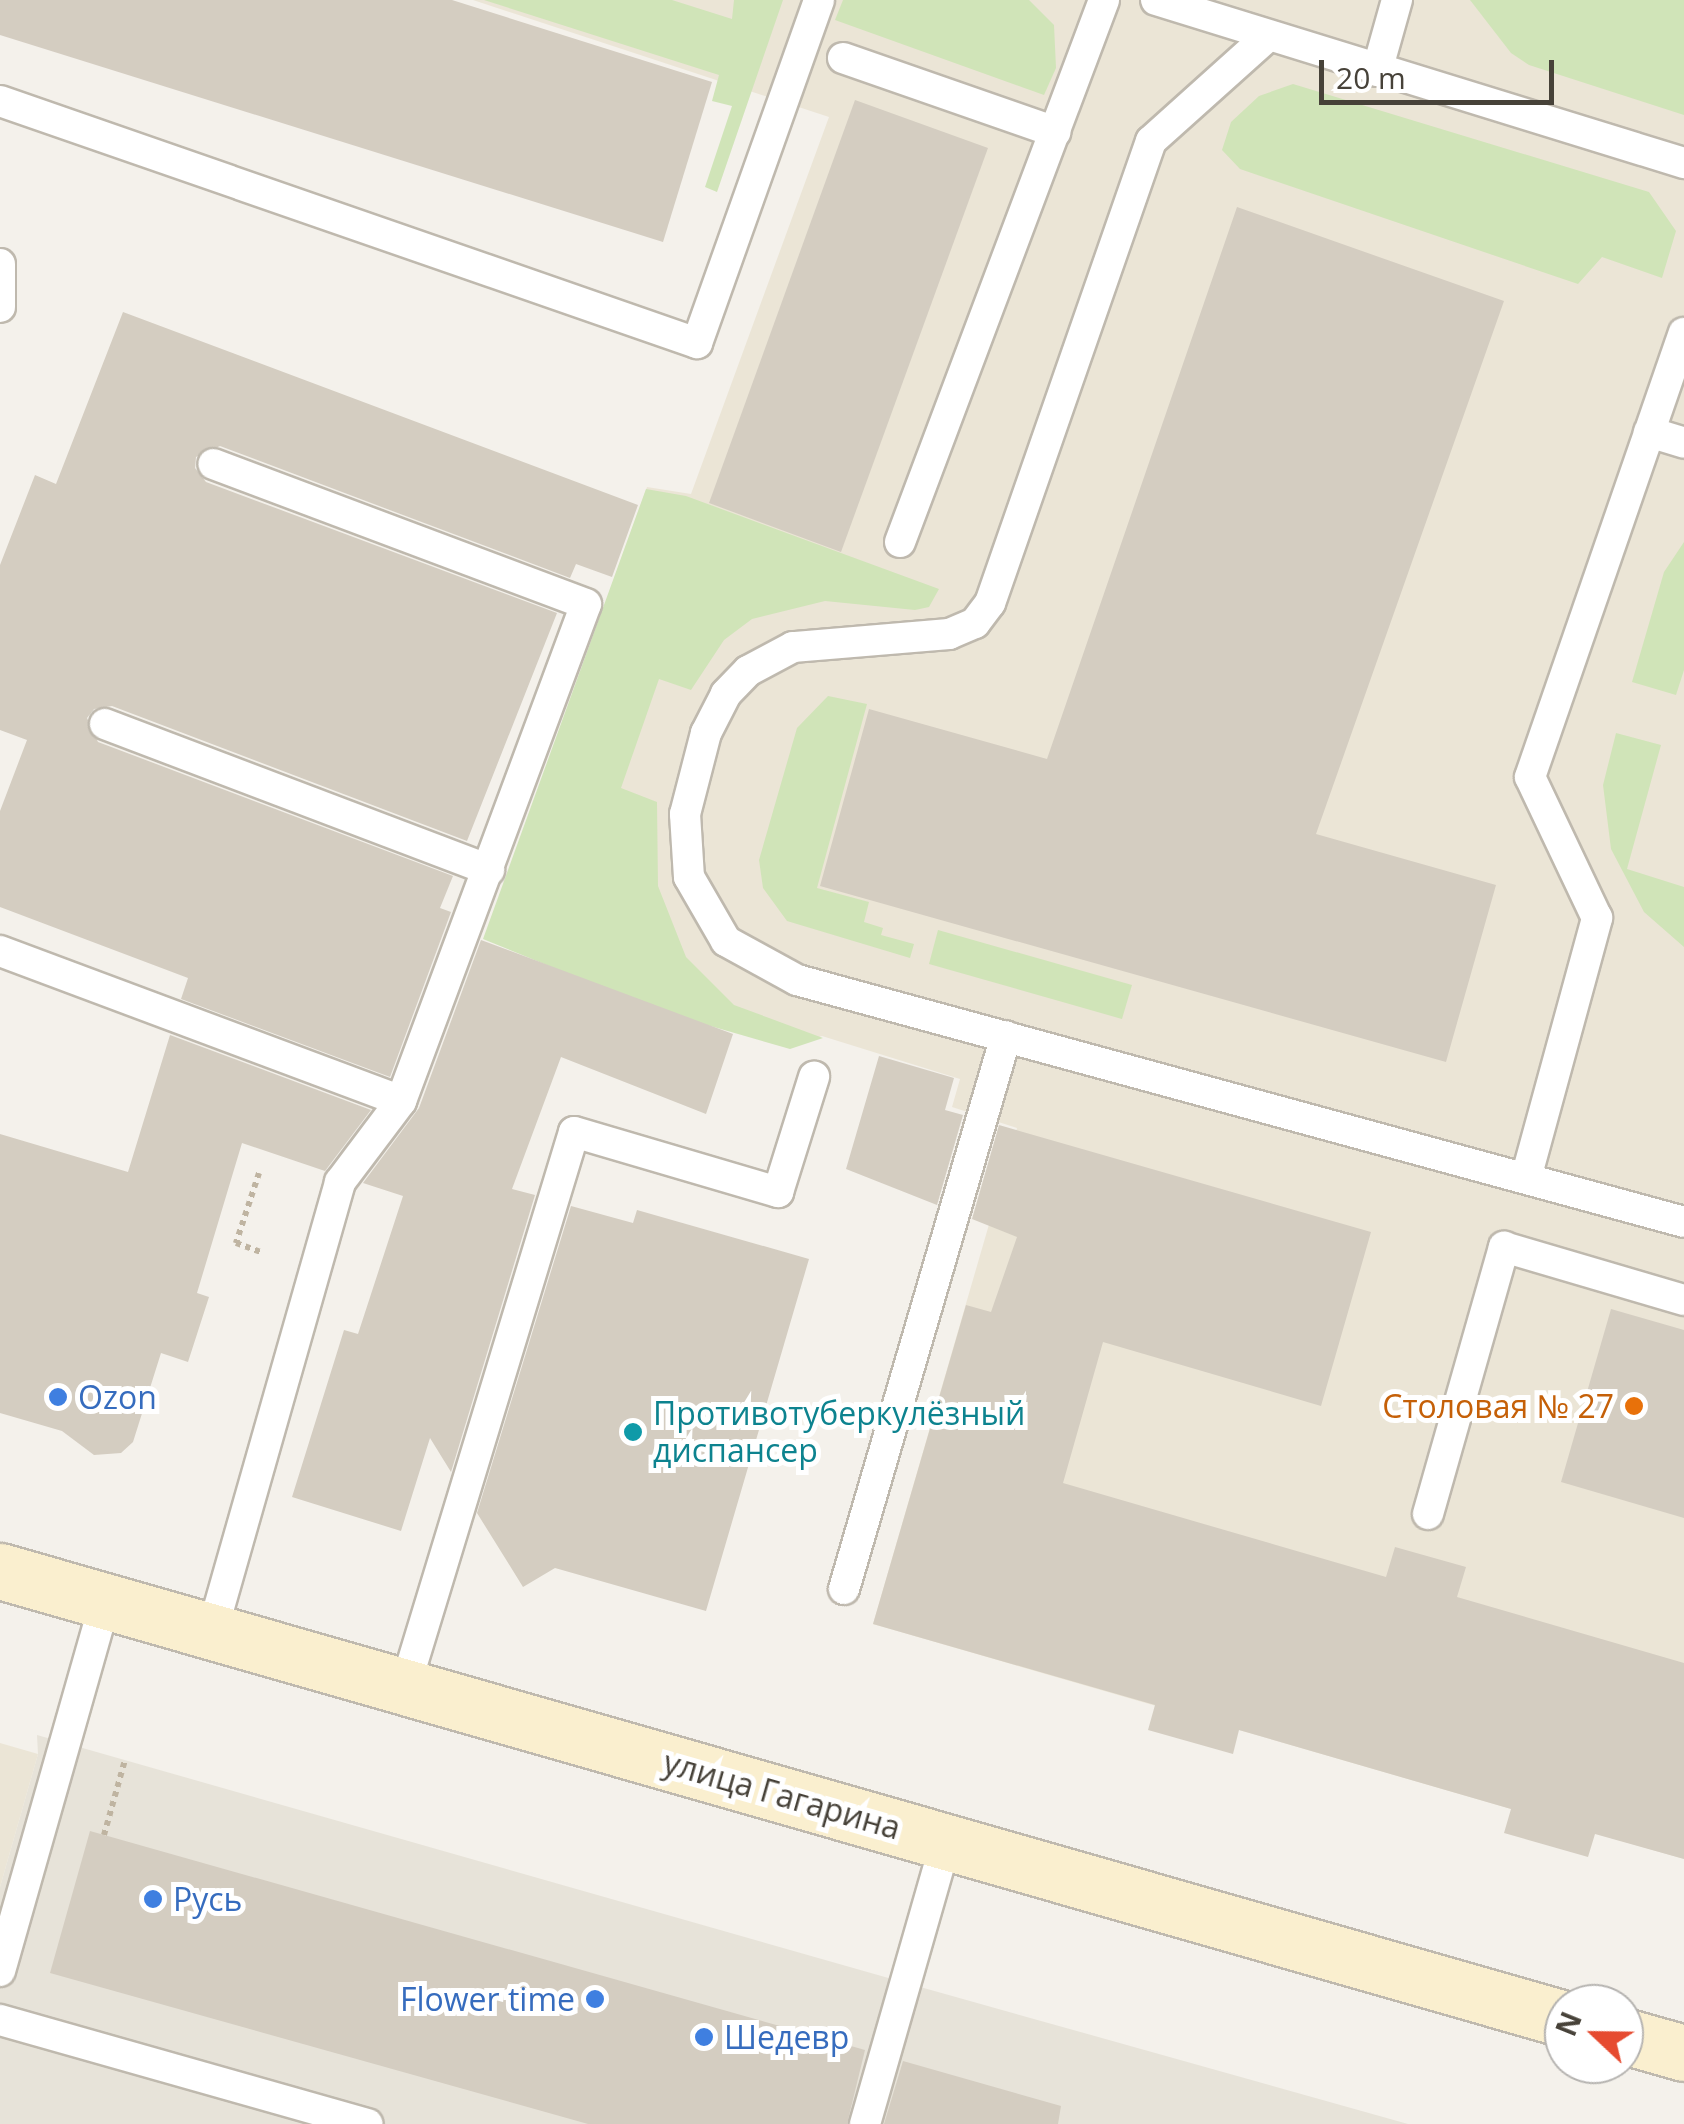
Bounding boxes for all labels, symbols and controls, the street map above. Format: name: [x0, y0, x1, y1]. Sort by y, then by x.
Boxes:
scale bar: [1324, 40, 1559, 102]
text: 20 m: [1336, 57, 1406, 98]
place label: Ozon: [78, 1378, 157, 1416]
marker: Ozon: [47, 1386, 69, 1408]
place label: Столовая № 27: [1382, 1387, 1614, 1425]
place label: Противотуберкулёзный диспансер: [653, 1395, 1025, 1470]
marker: Столовая № 27: [1623, 1395, 1645, 1417]
marker: Противотуберкулёзный диспансер: [622, 1421, 644, 1443]
street label: улица Гагарина: [659, 1743, 905, 1847]
place label: Русь: [173, 1880, 242, 1918]
marker: Русь: [142, 1888, 164, 1910]
place label: Flower time: [400, 1980, 575, 2018]
north arrow: [1544, 1984, 1644, 2084]
marker: Flower time: [584, 1988, 606, 2010]
text: N: [1546, 2006, 1590, 2041]
place label: Шедевр: [724, 2018, 849, 2056]
marker: Шедевр: [693, 2026, 715, 2048]

